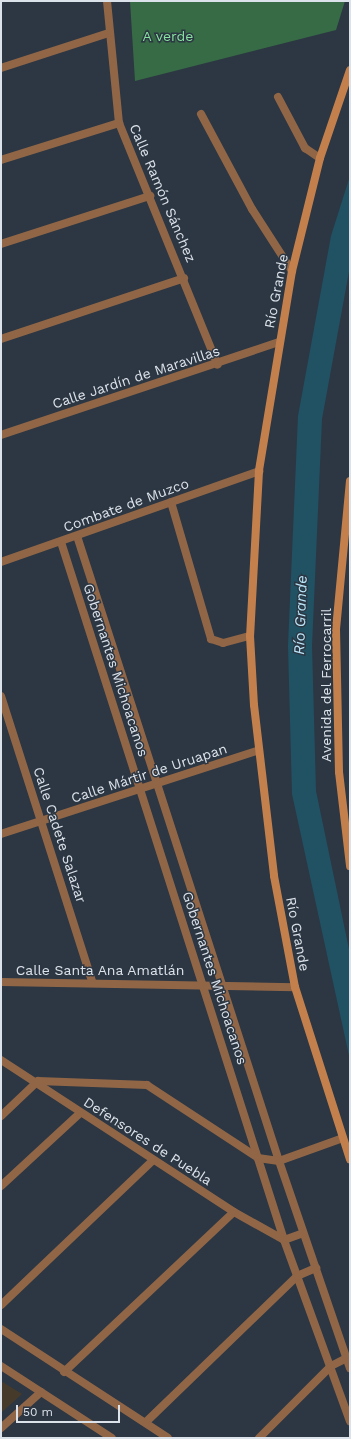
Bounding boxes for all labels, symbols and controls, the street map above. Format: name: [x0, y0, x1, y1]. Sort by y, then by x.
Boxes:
park label: A verde: [142, 28, 194, 44]
street label: Calle Ramón Sánchez: [126, 121, 200, 265]
street label: Río Grande: [261, 252, 291, 330]
street label: Calle Jardín de Maravillas: [50, 342, 222, 412]
street label: Combate de Muzco: [61, 474, 191, 536]
water label: Río Grande: [291, 575, 311, 655]
street label: Gobernantes Michoacanos: [80, 581, 152, 759]
street label: Avenida del Ferrocarril: [318, 608, 334, 762]
street label: Calle Mártir de Uruapan: [69, 740, 229, 806]
street label: Calle Cadete Salazar: [30, 765, 90, 905]
street label: Gobernantes Michoacanos: [179, 889, 251, 1067]
street label: Río Grande: [283, 895, 313, 973]
street label: Calle Santa Ana Amatlán: [15, 962, 185, 978]
street label: Defensores de Puebla: [81, 1093, 215, 1189]
scale bar: [18, 1397, 122, 1423]
text: 50 m: [23, 1405, 53, 1419]

